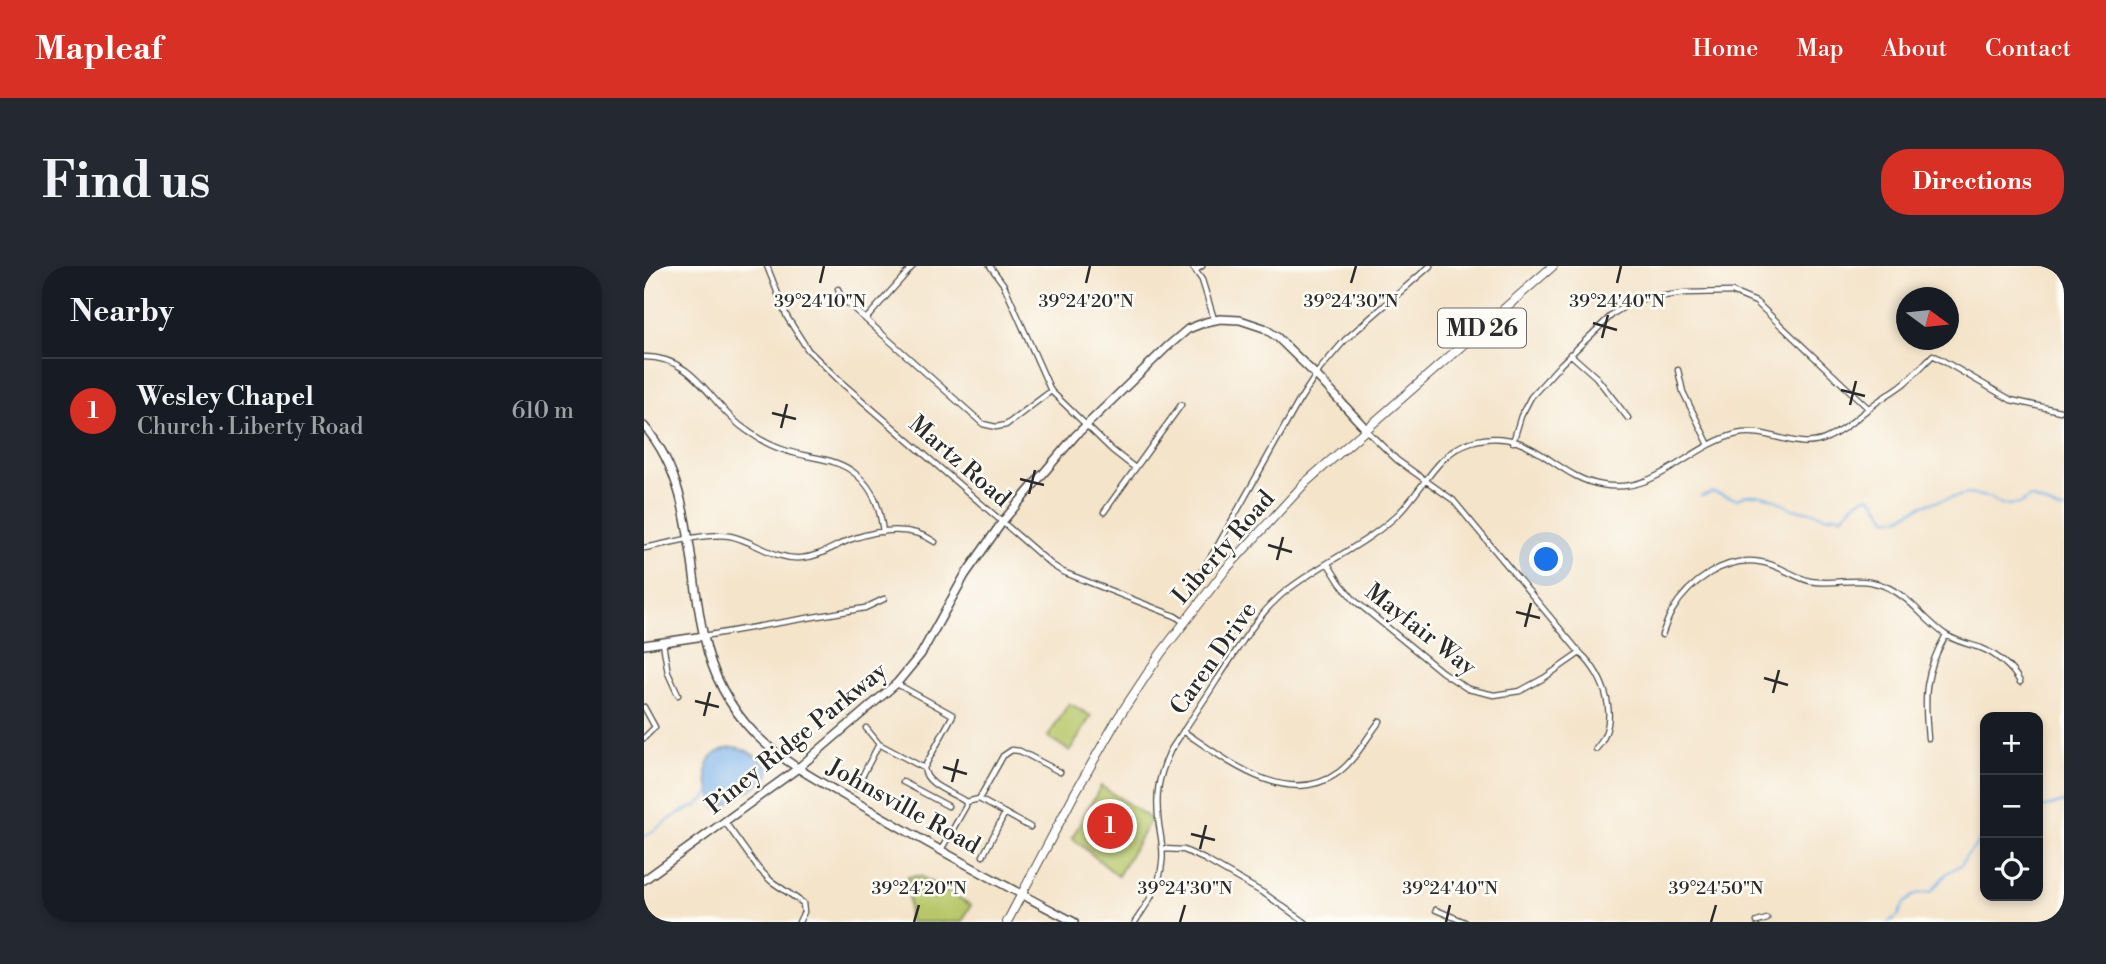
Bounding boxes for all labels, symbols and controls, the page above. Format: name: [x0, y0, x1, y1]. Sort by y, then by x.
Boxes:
text: Mapleaf: [35, 29, 162, 70]
text: Home: [1693, 34, 1758, 64]
text: Map: [1796, 34, 1844, 64]
text: About: [1882, 34, 1947, 64]
text: Contact: [1985, 34, 2071, 64]
button: Directions: [1881, 149, 2064, 215]
text: Find us: [42, 152, 211, 213]
north arrow: [1896, 287, 1959, 350]
text: 39°24'10"N: [774, 290, 867, 313]
text: 39°24'20"N: [1038, 290, 1134, 313]
text: 39°24'30"N: [1304, 290, 1399, 313]
text: 39°24'40"N: [1569, 290, 1665, 313]
text: Nearby: [70, 293, 174, 331]
road number: MD 26: [1438, 309, 1526, 348]
text: Wesley Chapel: [137, 381, 314, 413]
text: 1: [87, 397, 99, 425]
text: 610 m: [511, 397, 574, 425]
street label: Martz Road: [902, 409, 1017, 514]
text: Church · Liberty Road: [137, 413, 363, 441]
street label: Liberty Road: [1166, 484, 1282, 611]
your location: [1529, 542, 1563, 576]
street label: Mayfair Way: [1359, 577, 1482, 683]
street label: Caren Drive: [1164, 596, 1264, 721]
street label: Piney Ridge Parkway: [700, 656, 894, 821]
map controls: [1980, 712, 2043, 901]
button: +: [1980, 712, 2043, 775]
street label: Johnsville Road: [821, 752, 986, 861]
button: −: [1980, 775, 2043, 838]
pin: 1: [1087, 800, 1133, 852]
button: locate: [1980, 838, 2043, 901]
text: 39°24'20"N: [871, 877, 967, 900]
text: 39°24'30"N: [1138, 877, 1233, 900]
text: 39°24'40"N: [1402, 877, 1498, 900]
text: 39°24'50"N: [1669, 877, 1764, 900]

